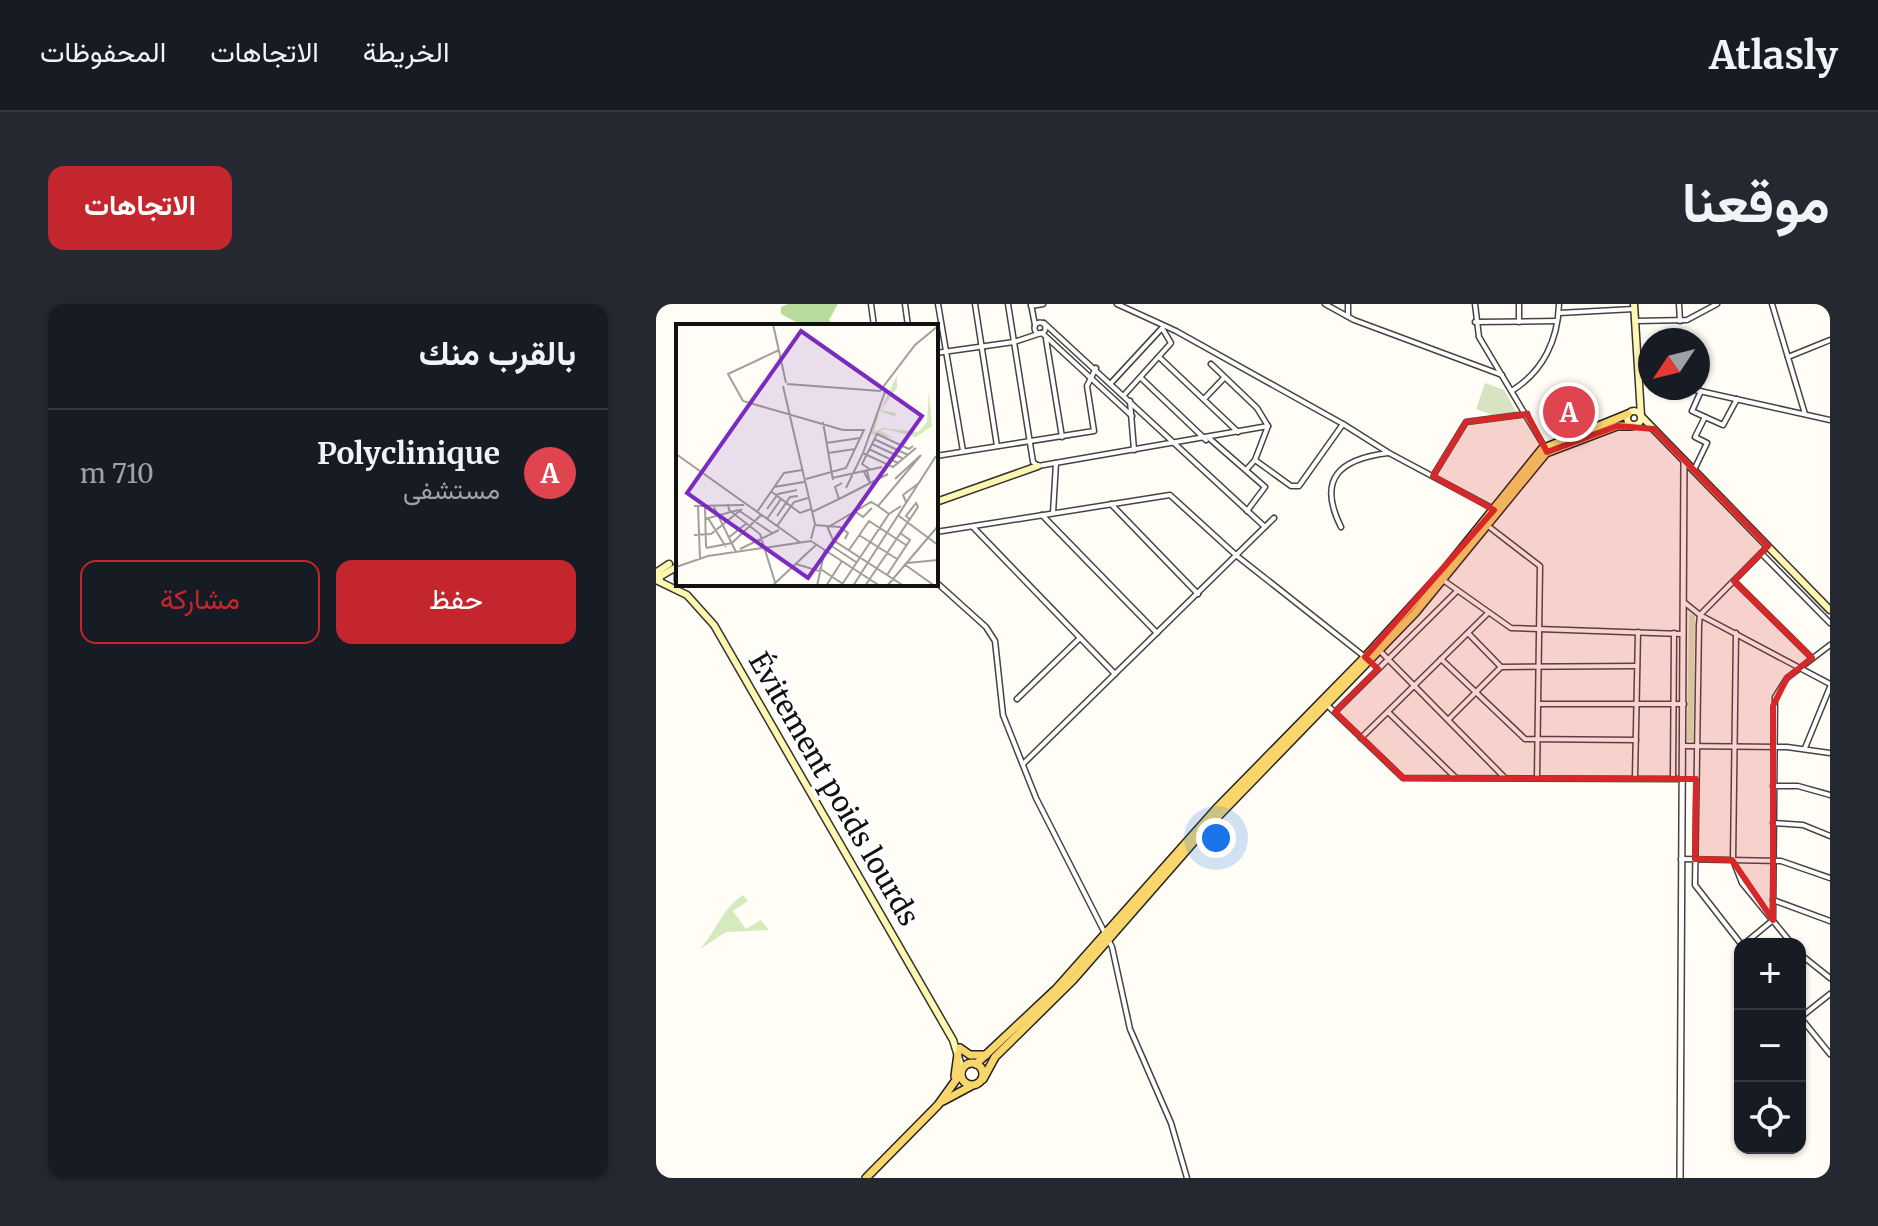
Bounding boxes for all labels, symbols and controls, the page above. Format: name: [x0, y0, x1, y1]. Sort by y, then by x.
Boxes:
text: Atlasly: [1709, 32, 1838, 79]
text: المحفوظات: [40, 34, 166, 70]
text: الاتجاهات: [210, 34, 319, 70]
text: الخريطة: [363, 34, 449, 70]
button: الاتجاهات: [48, 166, 232, 250]
text: موقعنا: [1682, 167, 1830, 237]
inset map: [676, 324, 938, 586]
north arrow: [1638, 328, 1710, 400]
text: بالقرب منك: [419, 332, 576, 374]
pin: A: [1543, 382, 1595, 442]
text: Polyclinique: [317, 434, 500, 472]
text: 710 m: [80, 457, 154, 490]
text: A: [541, 457, 559, 490]
text: مستشفى: [403, 473, 500, 506]
button: مشاركة: [80, 560, 320, 644]
button: حفظ: [336, 560, 576, 644]
street label: Évitement poids lourds: [741, 646, 927, 932]
your location: [1196, 818, 1236, 858]
map controls: [1734, 938, 1806, 1154]
button: +: [1734, 938, 1806, 1010]
button: −: [1734, 1010, 1806, 1082]
button: locate: [1734, 1082, 1806, 1154]

